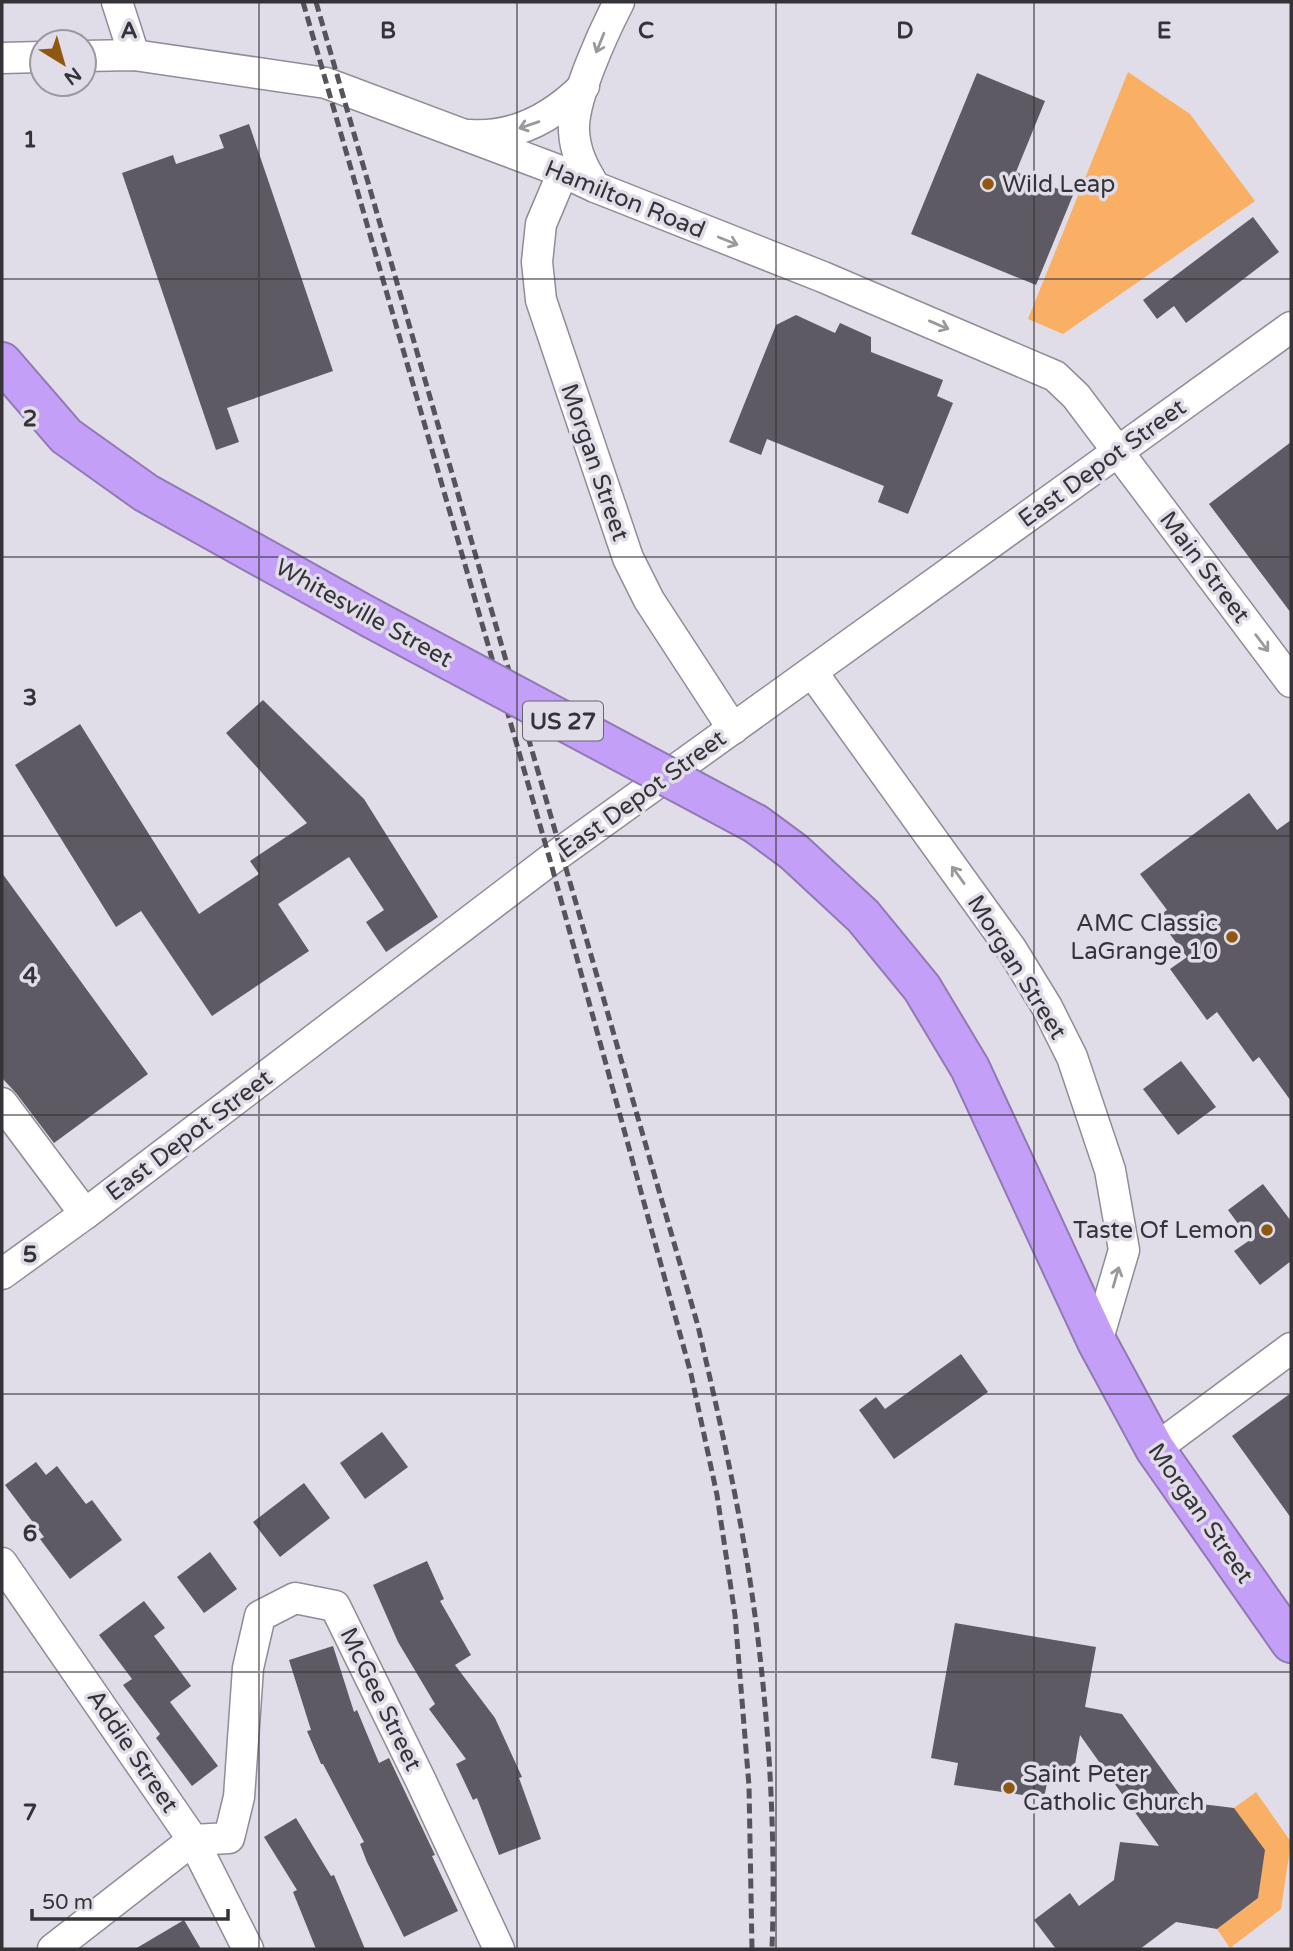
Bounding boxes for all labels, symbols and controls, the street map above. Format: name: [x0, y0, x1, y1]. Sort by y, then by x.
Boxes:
text: A: [120, 17, 138, 45]
text: B: [380, 17, 396, 45]
text: C: [638, 17, 654, 45]
text: D: [896, 17, 914, 45]
text: E: [1157, 17, 1171, 45]
north arrow: [28, 28, 98, 98]
one-way arrow: [593, 32, 606, 54]
text: N: [60, 62, 85, 89]
one-way arrow: [518, 119, 540, 132]
text: 1: [23, 126, 37, 154]
street label: Hamilton Road: [540, 154, 709, 245]
place label: Wild Leap: [1002, 170, 1115, 199]
marker: Wild Leap: [980, 176, 996, 192]
one-way arrow: [717, 235, 738, 248]
one-way arrow: [928, 320, 949, 333]
street label: Morgan Street: [554, 380, 635, 545]
street label: East Depot Street: [1013, 393, 1192, 534]
text: 2: [23, 405, 37, 433]
street label: Main Street: [1153, 506, 1256, 629]
street label: Whitesville Street: [270, 553, 457, 674]
one-way arrow: [1254, 634, 1269, 652]
text: 3: [23, 684, 37, 712]
road number: US 27: [523, 702, 603, 740]
street label: East Depot Street: [553, 724, 732, 865]
one-way arrow: [951, 866, 965, 885]
street label: Morgan Street: [961, 890, 1072, 1045]
place label: AMC Classic LaGrange 10: [1070, 909, 1218, 966]
marker: AMC Classic LaGrange 10: [1224, 929, 1240, 945]
text: 4: [23, 962, 38, 990]
street label: East Depot Street: [101, 1064, 278, 1207]
place label: Taste Of Lemon: [1073, 1216, 1253, 1245]
marker: Taste Of Lemon: [1259, 1222, 1275, 1238]
text: 5: [23, 1241, 37, 1269]
one-way arrow: [1111, 1266, 1124, 1288]
street label: Morgan Street: [1142, 1438, 1260, 1589]
text: 6: [23, 1520, 37, 1548]
street label: McGee Street: [333, 1623, 428, 1775]
street label: Addie Street: [81, 1684, 184, 1818]
place label: Saint Peter Catholic Church: [1023, 1760, 1204, 1817]
marker: Saint Peter Catholic Church: [1001, 1780, 1017, 1796]
text: 7: [23, 1799, 37, 1827]
scale bar: [32, 1878, 228, 1922]
text: 50 m: [42, 1890, 93, 1915]

